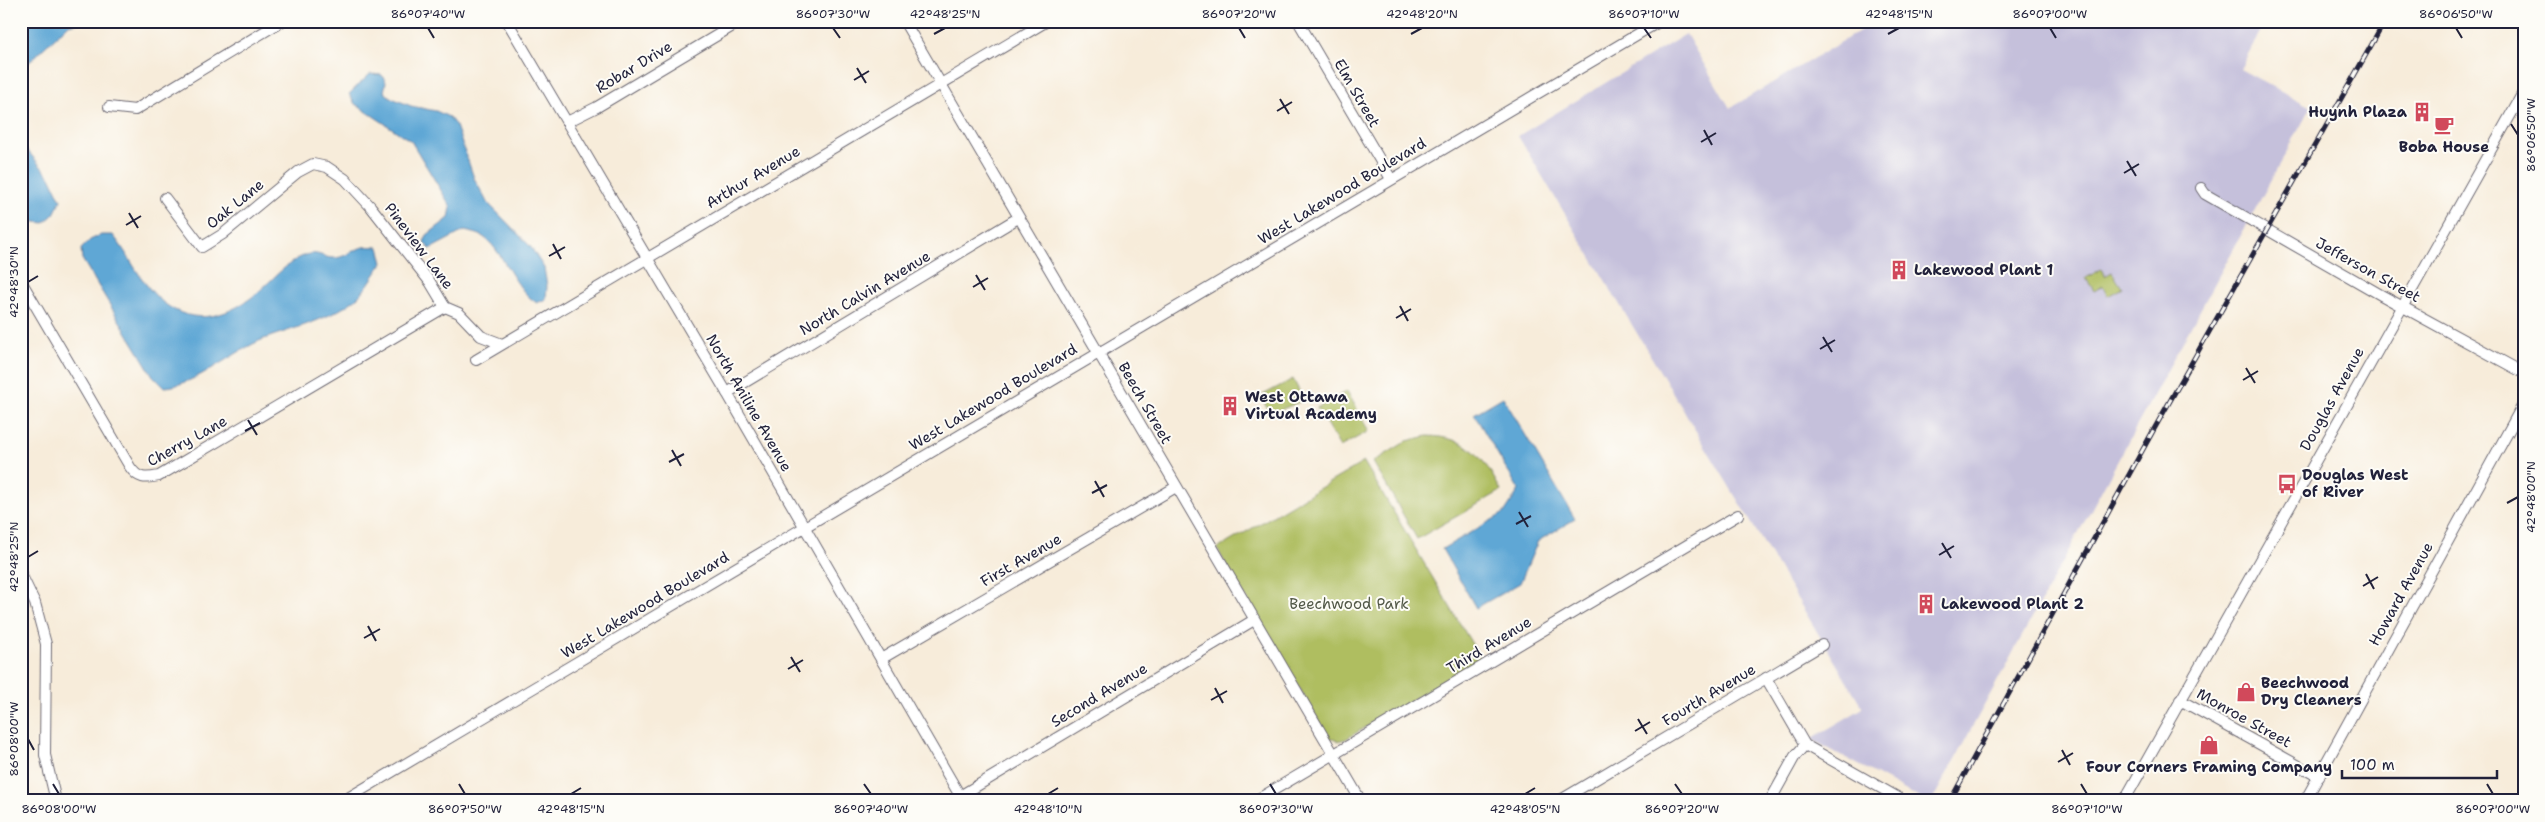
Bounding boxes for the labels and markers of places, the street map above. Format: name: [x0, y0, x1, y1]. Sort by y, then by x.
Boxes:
building icon: Huynh Plaza: [2411, 101, 2433, 123]
place label: Huynh Plaza: [2308, 102, 2408, 122]
cafe icon: Boba House: [2433, 114, 2455, 136]
place label: Boba House: [2399, 137, 2489, 157]
building icon: Lakewood Plant 1: [1888, 259, 1910, 281]
place label: Lakewood Plant 1: [1914, 260, 2053, 280]
place label: West Ottawa Virtual Academy: [1245, 387, 1377, 424]
building icon: West Ottawa Virtual Academy: [1219, 395, 1241, 417]
place label: Douglas West of River: [2302, 465, 2408, 502]
bus stop icon: Douglas West of River: [2276, 473, 2298, 495]
building icon: Lakewood Plant 2: [1915, 593, 1937, 615]
place label: Lakewood Plant 2: [1941, 594, 2084, 614]
place label: Beechwood Dry Cleaners: [2261, 673, 2362, 710]
shop icon: Beechwood Dry Cleaners: [2235, 681, 2257, 703]
shop icon: Four Corners Framing Company: [2198, 734, 2220, 756]
place label: Four Corners Framing Company: [2086, 757, 2332, 777]

